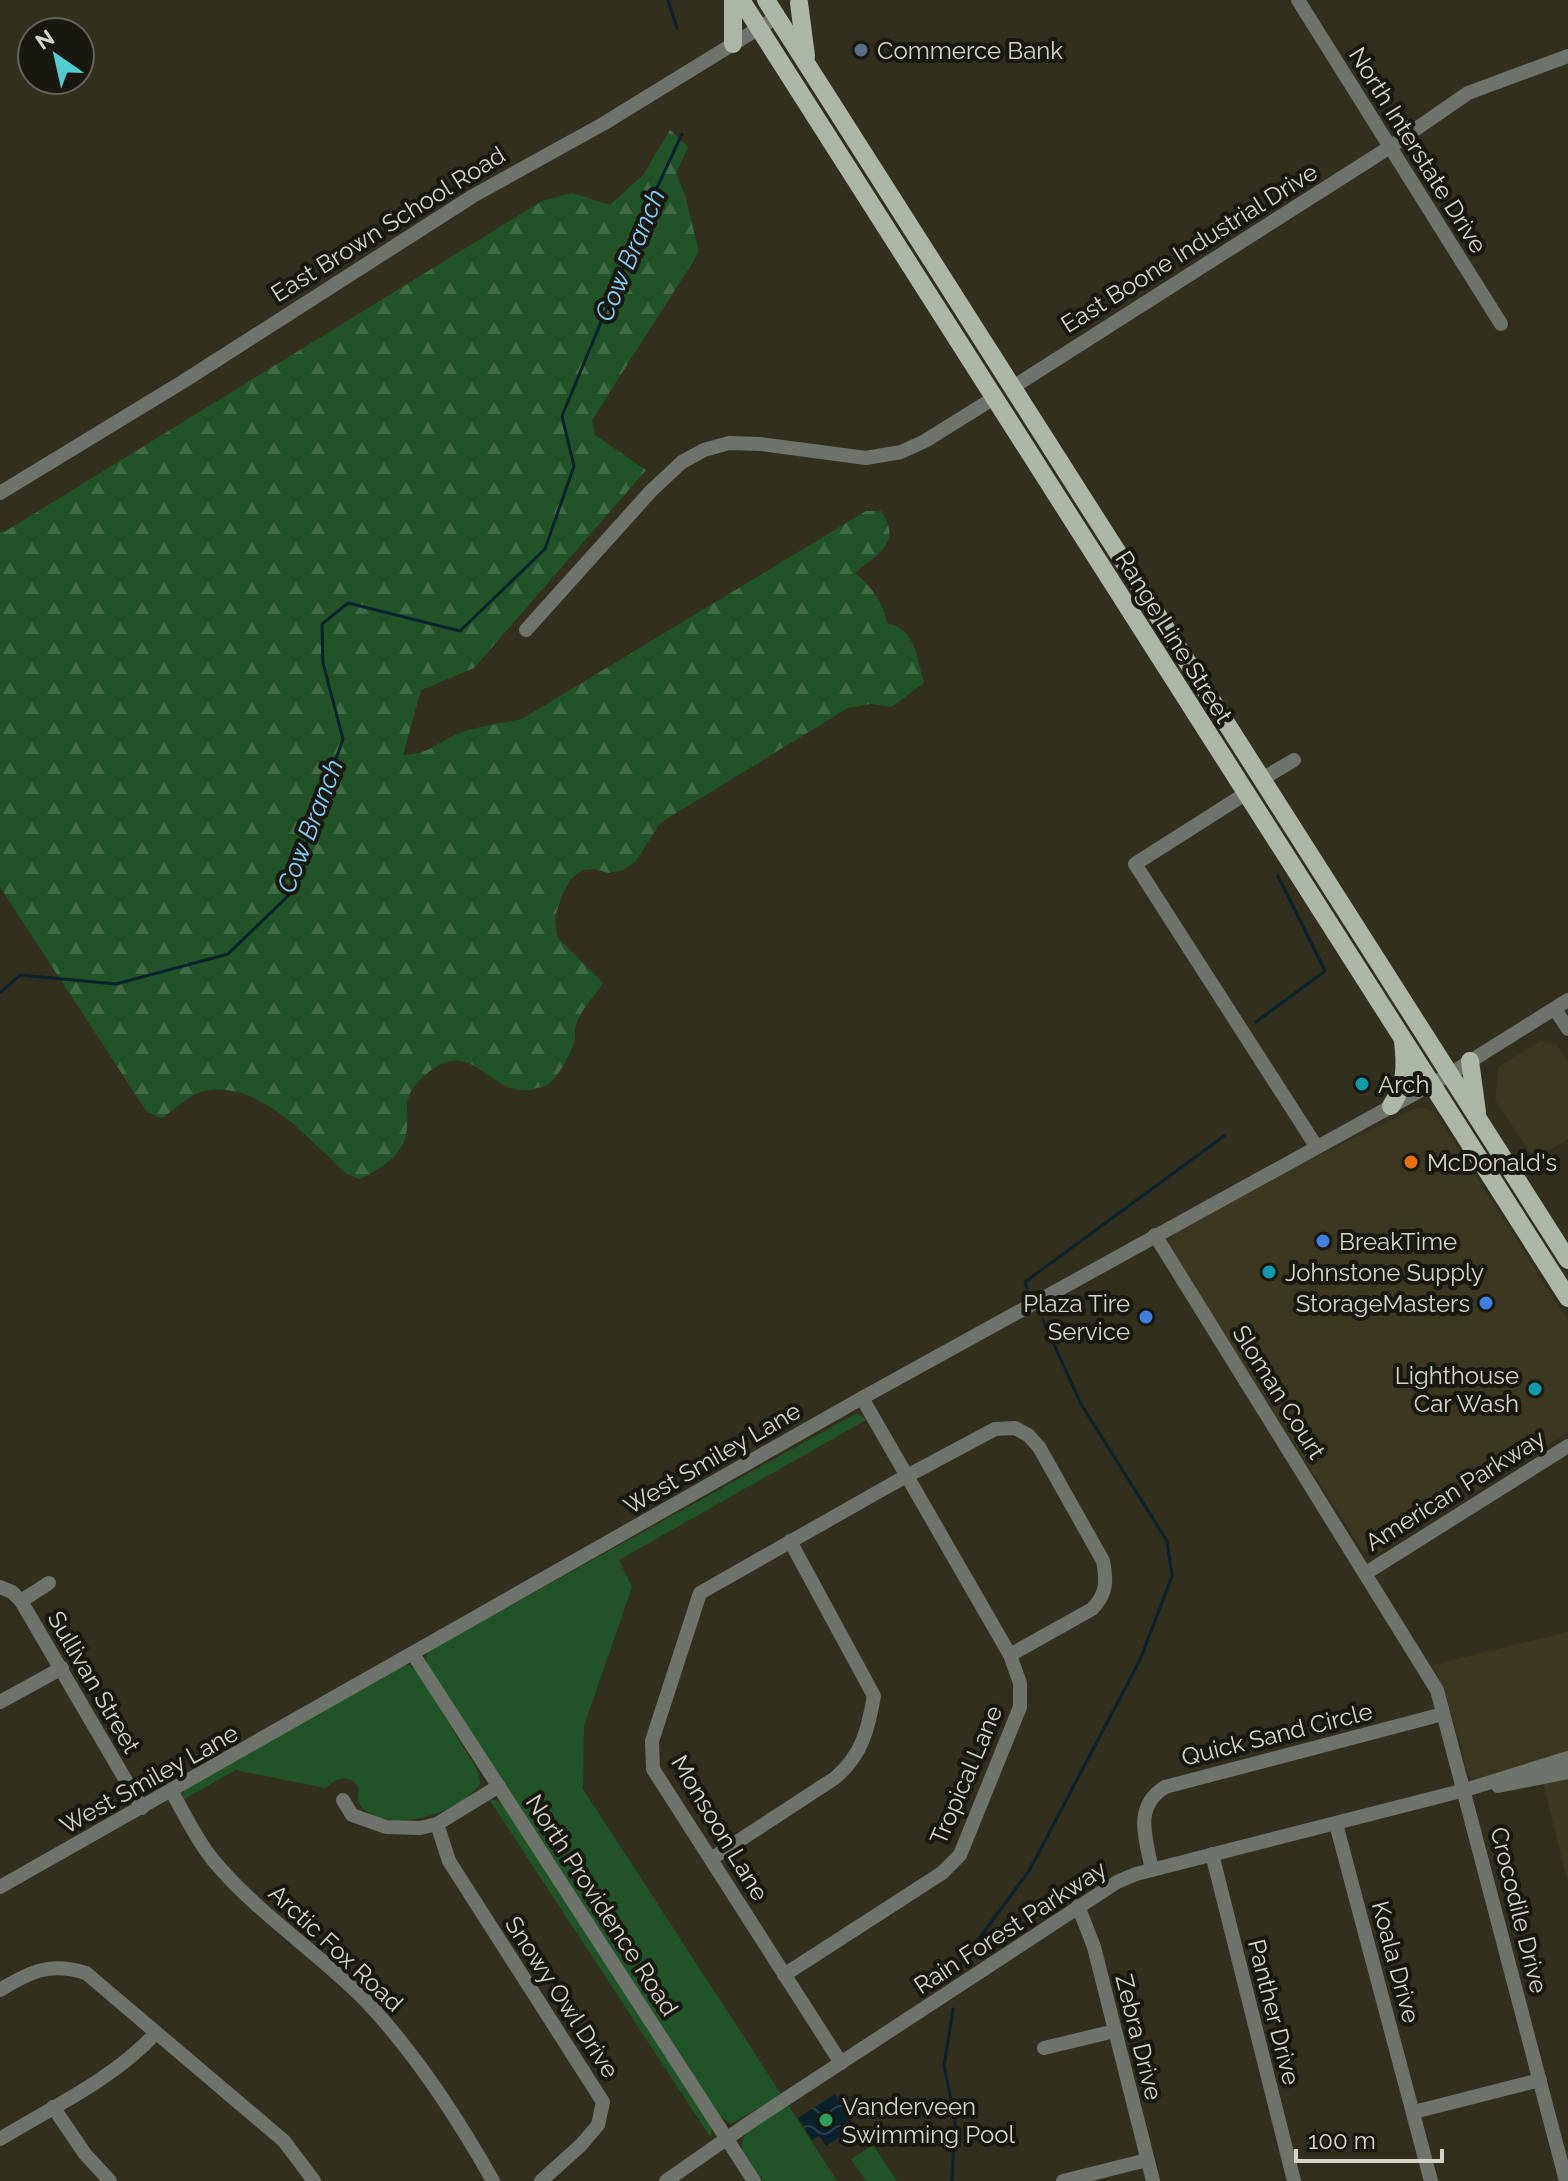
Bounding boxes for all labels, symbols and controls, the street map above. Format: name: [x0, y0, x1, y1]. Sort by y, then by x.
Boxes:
north arrow: [16, 16, 96, 96]
text: N: [31, 24, 59, 55]
place label: Commerce Bank: [877, 36, 1063, 65]
marker: Commerce Bank: [852, 41, 870, 59]
street label: North Interstate Drive: [1343, 42, 1493, 258]
street label: East Brown School Road: [266, 140, 510, 308]
street label: East Boone Industrial Drive: [1055, 157, 1323, 339]
water label: Cow Branch: [589, 184, 671, 326]
street label: Range Line Street: [1109, 546, 1239, 728]
water label: Cow Branch: [271, 755, 349, 897]
place label: Arch: [1378, 1070, 1429, 1099]
marker: Arch: [1353, 1075, 1371, 1093]
place label: McDonald's: [1427, 1148, 1557, 1177]
marker: McDonald's: [1402, 1153, 1420, 1171]
place label: BreakTime: [1339, 1227, 1457, 1256]
marker: BreakTime: [1314, 1232, 1332, 1250]
place label: Johnstone Supply: [1285, 1258, 1484, 1287]
marker: Johnstone Supply: [1260, 1263, 1278, 1281]
place label: Plaza Tire Service: [1023, 1289, 1130, 1346]
place label: StorageMasters: [1296, 1289, 1470, 1318]
marker: StorageMasters: [1477, 1294, 1495, 1312]
marker: Plaza Tire Service: [1137, 1308, 1155, 1326]
street label: Sloman Court: [1226, 1320, 1332, 1464]
place label: Lighthouse Car Wash: [1395, 1361, 1519, 1418]
marker: Lighthouse Car Wash: [1526, 1380, 1544, 1398]
street label: West Smiley Lane: [619, 1396, 805, 1520]
street label: American Parkway: [1360, 1423, 1550, 1557]
street label: Sullivan Street: [42, 1606, 146, 1758]
street label: Quick Sand Circle: [1179, 1696, 1375, 1772]
street label: Tropical Lane: [924, 1701, 1008, 1849]
street label: West Smiley Lane: [55, 1718, 243, 1840]
street label: Monsoon Lane: [665, 1750, 775, 1906]
street label: North Providence Road: [520, 1789, 684, 2021]
street label: Crocodile Drive: [1484, 1824, 1554, 1996]
street label: Rain Forest Parkway: [908, 1854, 1112, 2000]
street label: Arctic Fox Road: [263, 1878, 409, 2018]
street label: Koala Drive: [1366, 1898, 1426, 2026]
street label: Snowy Owl Drive: [499, 1911, 625, 2083]
street label: Panther Drive: [1242, 1936, 1306, 2088]
street label: Zebra Drive: [1109, 1971, 1169, 2103]
place label: Vanderveen Swimming Pool: [842, 2092, 1015, 2149]
marker: Vanderveen Swimming Pool: [817, 2111, 835, 2129]
scale bar: [1296, 2113, 1442, 2163]
text: 100 m: [1308, 2126, 1376, 2155]

